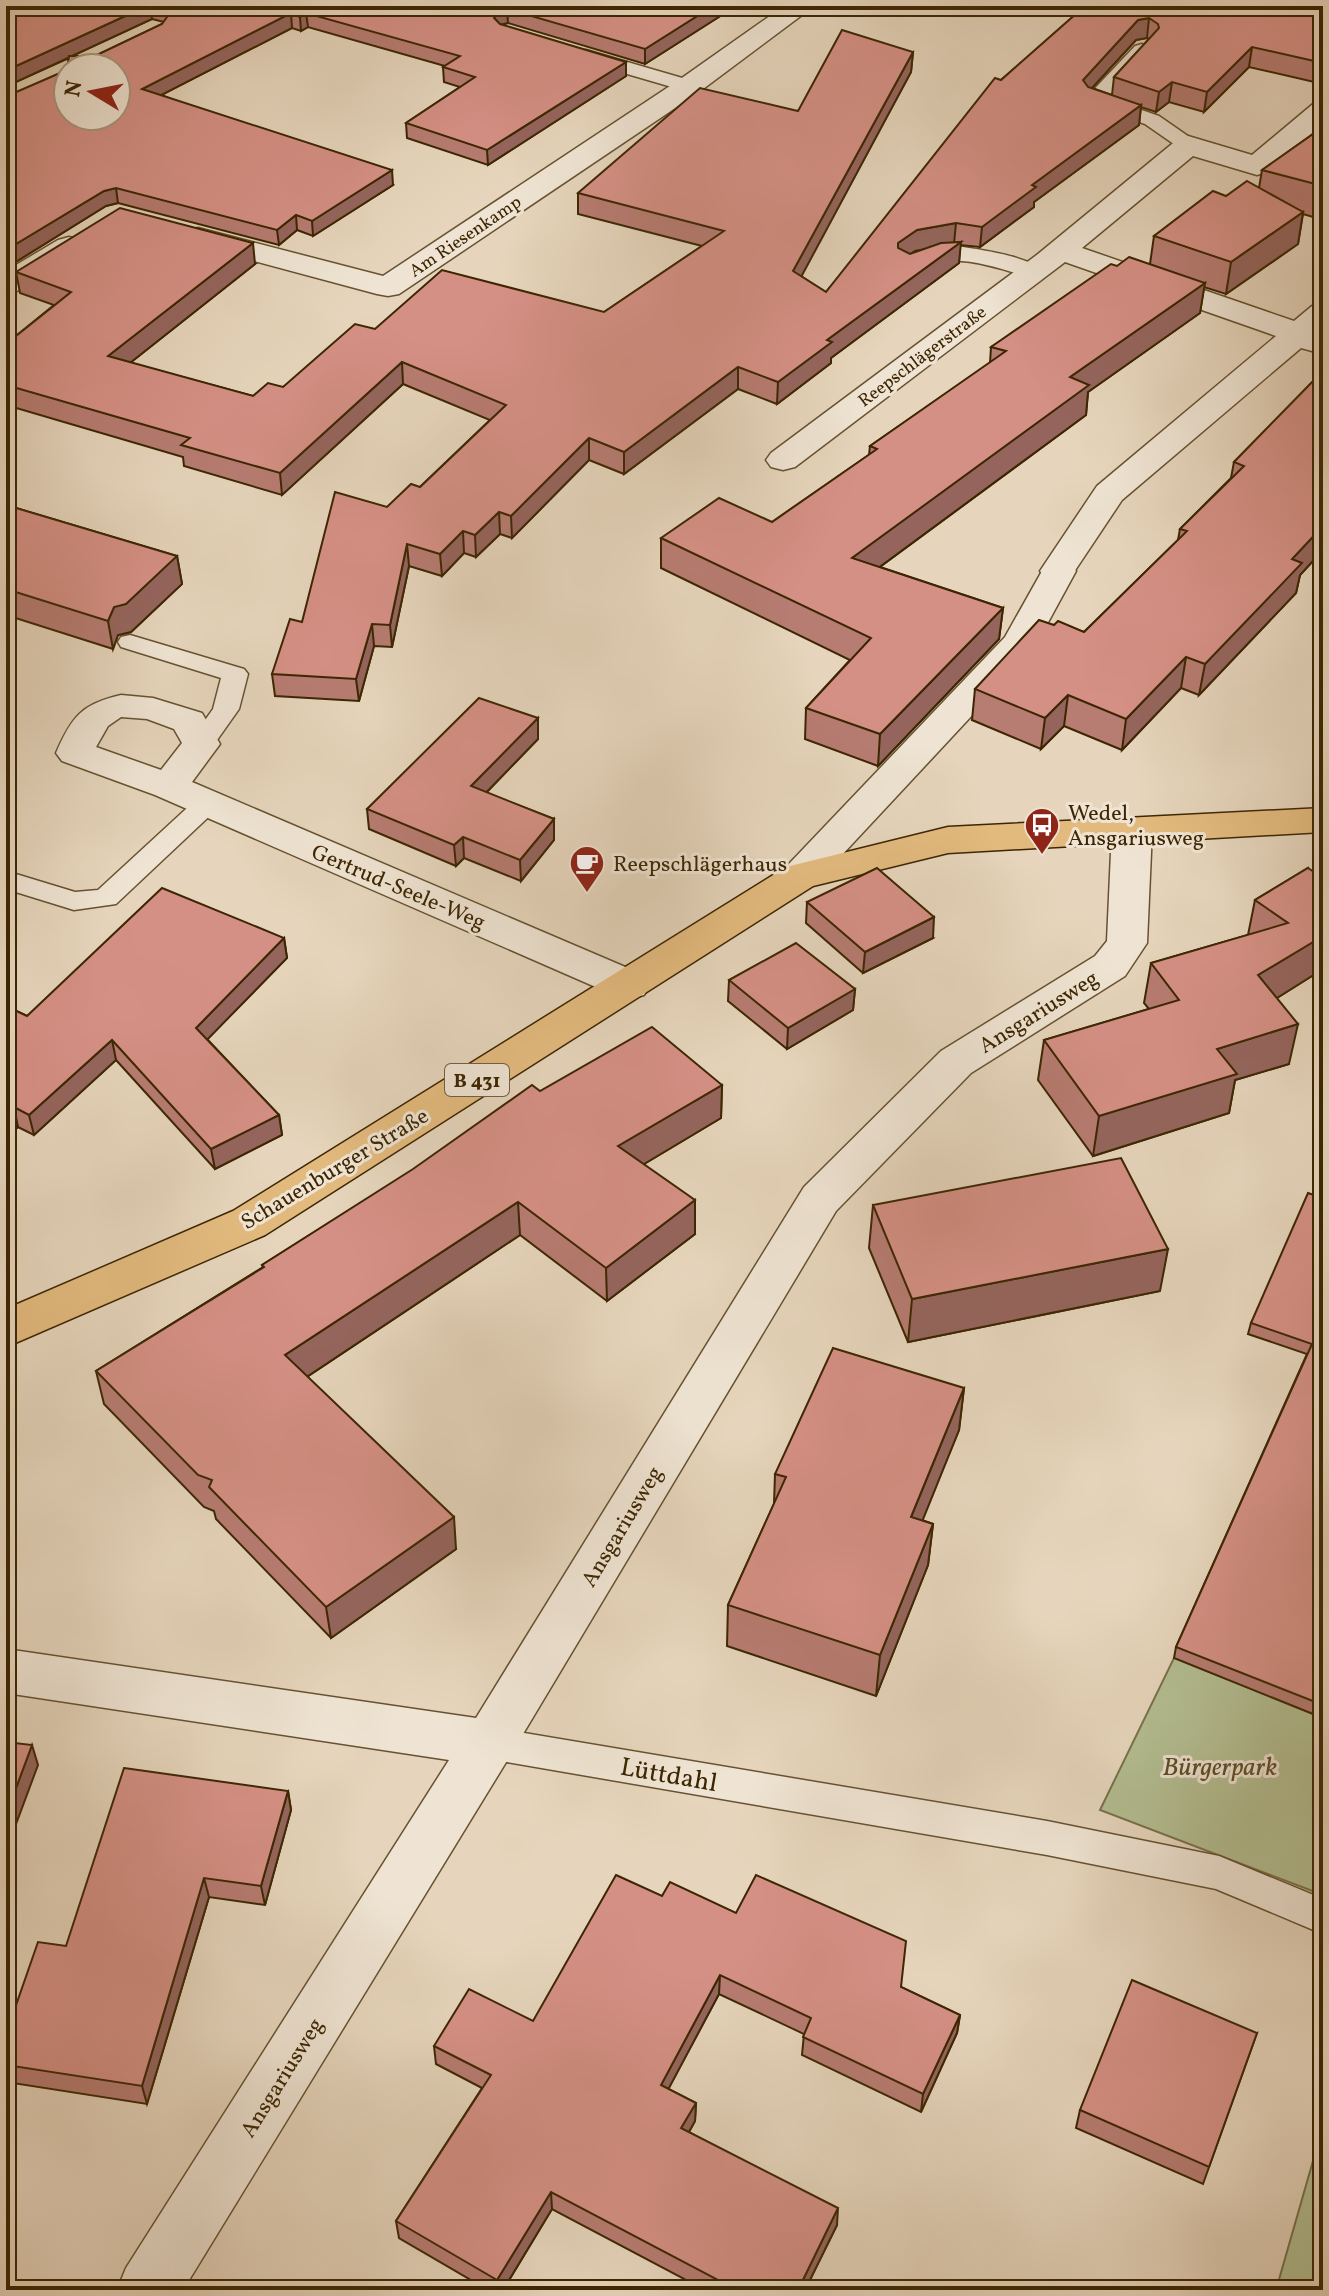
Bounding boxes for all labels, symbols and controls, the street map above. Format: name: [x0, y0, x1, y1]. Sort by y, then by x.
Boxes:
north arrow: [52, 52, 132, 132]
text: N: [58, 78, 91, 100]
street label: Am Riesenkamp: [405, 190, 527, 284]
street label: Reepschlägerstraße: [854, 301, 992, 414]
place label: Wedel, Ansgariusweg: [1068, 799, 1204, 855]
bus stop icon: Wedel, Ansgariusweg: [1023, 806, 1061, 856]
street label: Gertrud-Seele-Weg: [306, 838, 490, 939]
cafe icon: Reepschlägerhaus: [568, 844, 606, 894]
place label: Reepschlägerhaus: [613, 850, 787, 881]
street label: Ansgariusweg: [973, 964, 1105, 1062]
road number: B 431: [445, 1064, 509, 1096]
street label: Schauenburger Straße: [236, 1102, 435, 1239]
street label: Ansgariusweg: [575, 1461, 671, 1594]
street label: Lüttdahl: [617, 1750, 720, 1802]
park label: Bürgerpark: [1163, 1750, 1277, 1786]
street label: Ansgariusweg: [234, 2012, 332, 2144]

